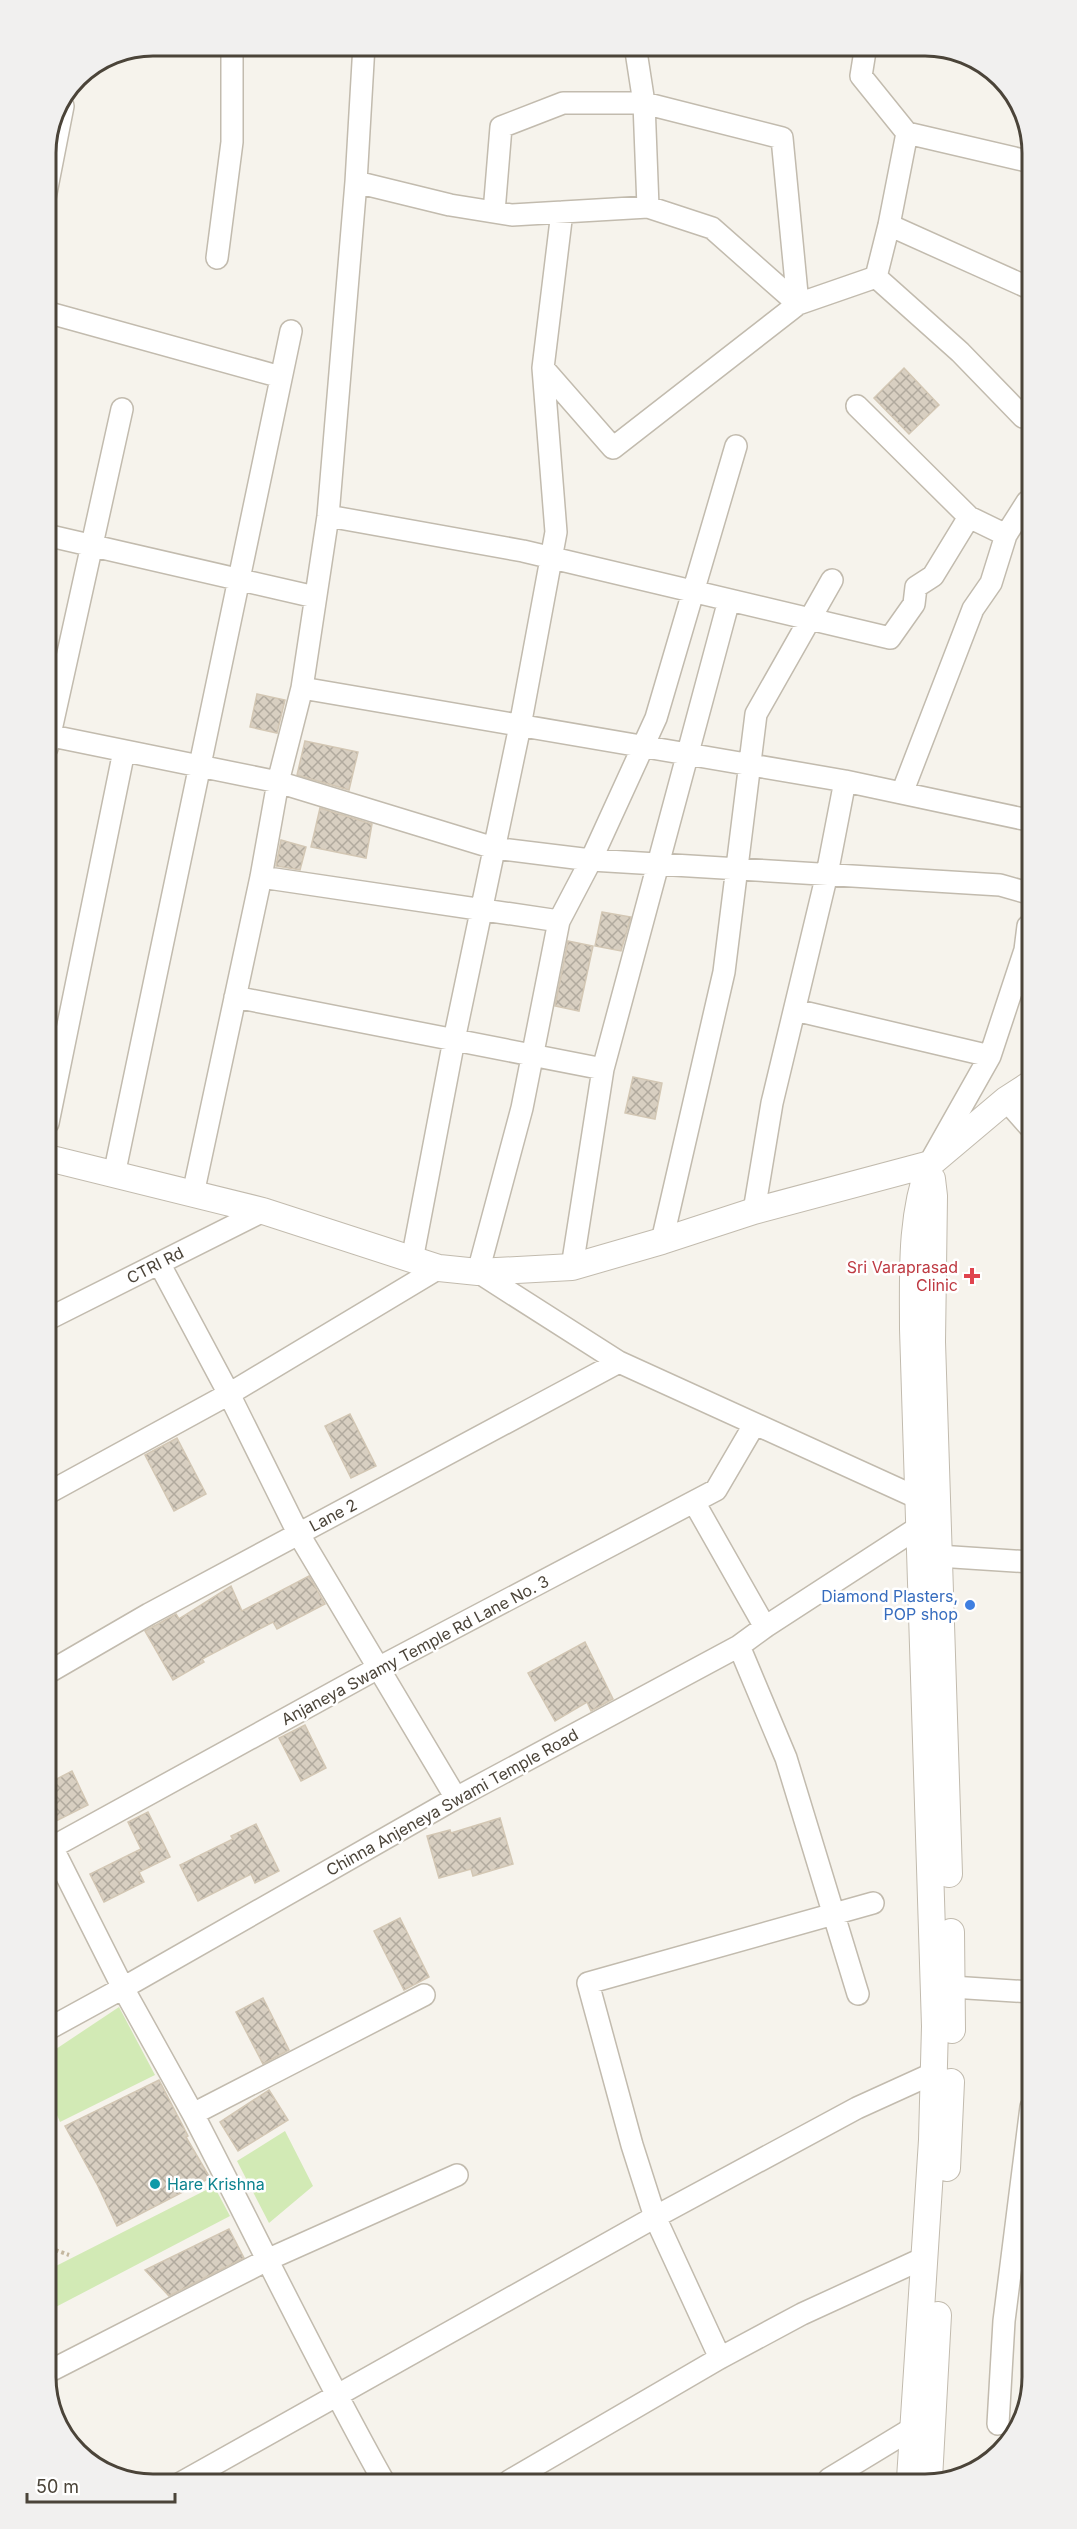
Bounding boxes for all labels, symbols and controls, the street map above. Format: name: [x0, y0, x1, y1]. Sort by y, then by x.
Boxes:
street label: CTRI Rd: [123, 1242, 187, 1288]
place label: Sri Varaprasad Clinic: [847, 1257, 958, 1295]
marker: Sri Varaprasad Clinic: [963, 1267, 981, 1285]
street label: Lane 2: [306, 1494, 360, 1536]
street label: Anjaneya Swamy Temple Rd Lane No. 3: [278, 1571, 552, 1729]
place label: Diamond Plasters, POP shop: [821, 1586, 958, 1624]
marker: Diamond Plasters, POP shop: [963, 1598, 977, 1612]
street label: Chinna Anjeneya Swami Temple Road: [322, 1724, 582, 1880]
place label: Hare Krishna: [167, 2174, 265, 2194]
marker: Hare Krishna: [148, 2177, 162, 2191]
scale bar: [27, 2466, 176, 2504]
text: 50 m: [36, 2476, 79, 2497]

